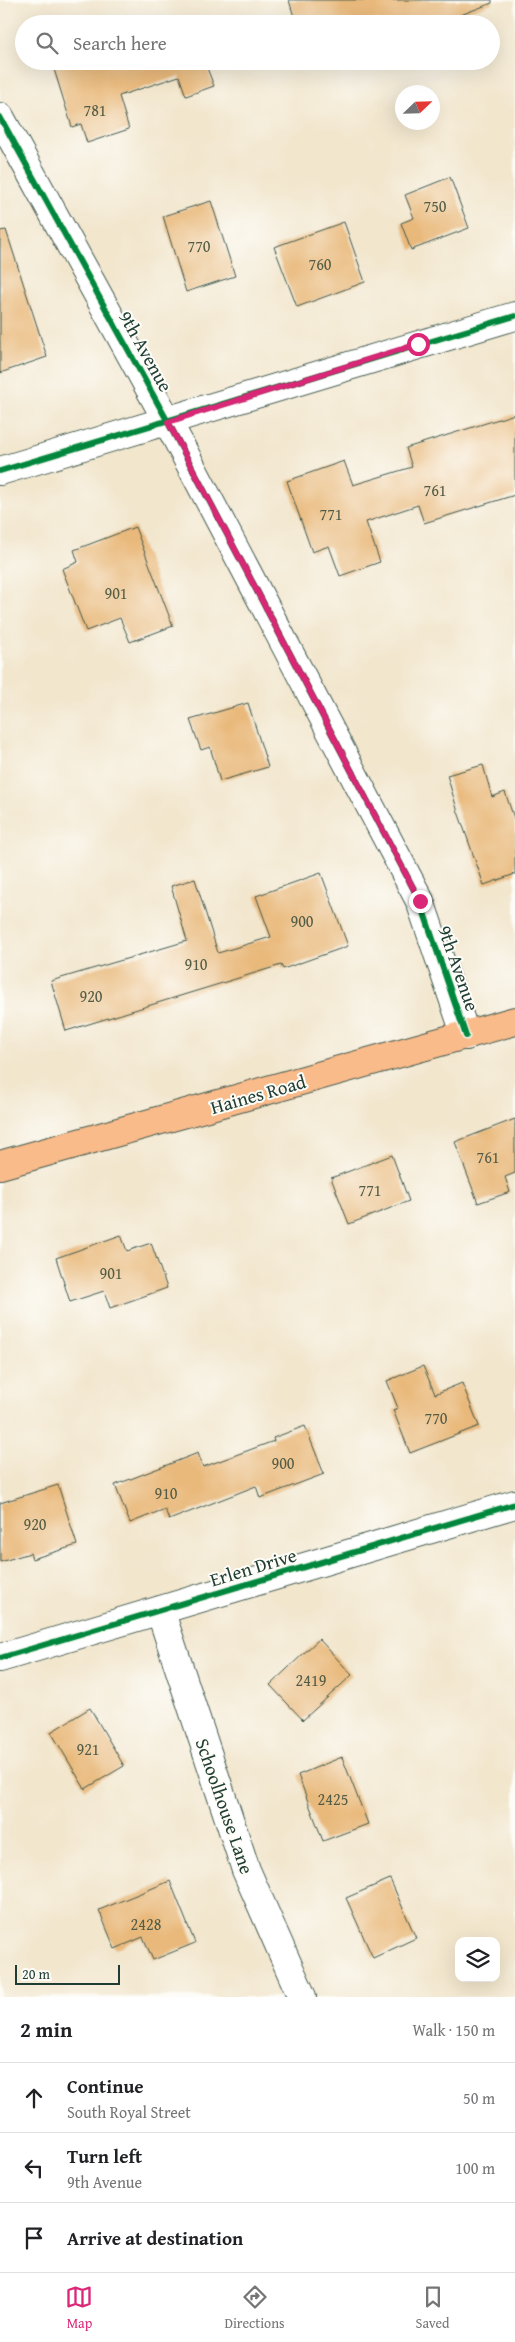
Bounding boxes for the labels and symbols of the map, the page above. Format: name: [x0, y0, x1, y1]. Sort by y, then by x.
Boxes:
north arrow: [395, 85, 440, 130]
house number: 781: [83, 98, 107, 122]
house number: 750: [423, 194, 447, 218]
house number: 770: [187, 234, 211, 258]
house number: 760: [308, 252, 332, 276]
street label: 9th Avenue: [112, 305, 180, 397]
route start: [407, 333, 430, 356]
house number: 761: [423, 478, 447, 502]
house number: 771: [319, 502, 343, 526]
house number: 901: [104, 581, 128, 605]
route end: [409, 890, 432, 913]
house number: 900: [290, 909, 314, 933]
street label: 9th Avenue: [431, 921, 487, 1015]
house number: 910: [184, 952, 208, 976]
house number: 920: [79, 984, 103, 1008]
street label: Haines Road: [207, 1067, 310, 1121]
house number: 761: [476, 1145, 500, 1169]
house number: 771: [358, 1178, 382, 1202]
house number: 901: [99, 1261, 123, 1285]
house number: 770: [424, 1406, 448, 1430]
house number: 900: [271, 1451, 295, 1475]
house number: 910: [154, 1481, 178, 1505]
house number: 920: [23, 1512, 47, 1536]
street label: Erlen Drive: [206, 1541, 300, 1593]
house number: 2419: [296, 1668, 327, 1692]
street label: Schoolhouse Lane: [189, 1734, 261, 1878]
house number: 921: [76, 1737, 100, 1761]
house number: 2425: [318, 1787, 348, 1811]
house number: 2428: [131, 1912, 162, 1936]
scale bar: [15, 1962, 120, 1985]

